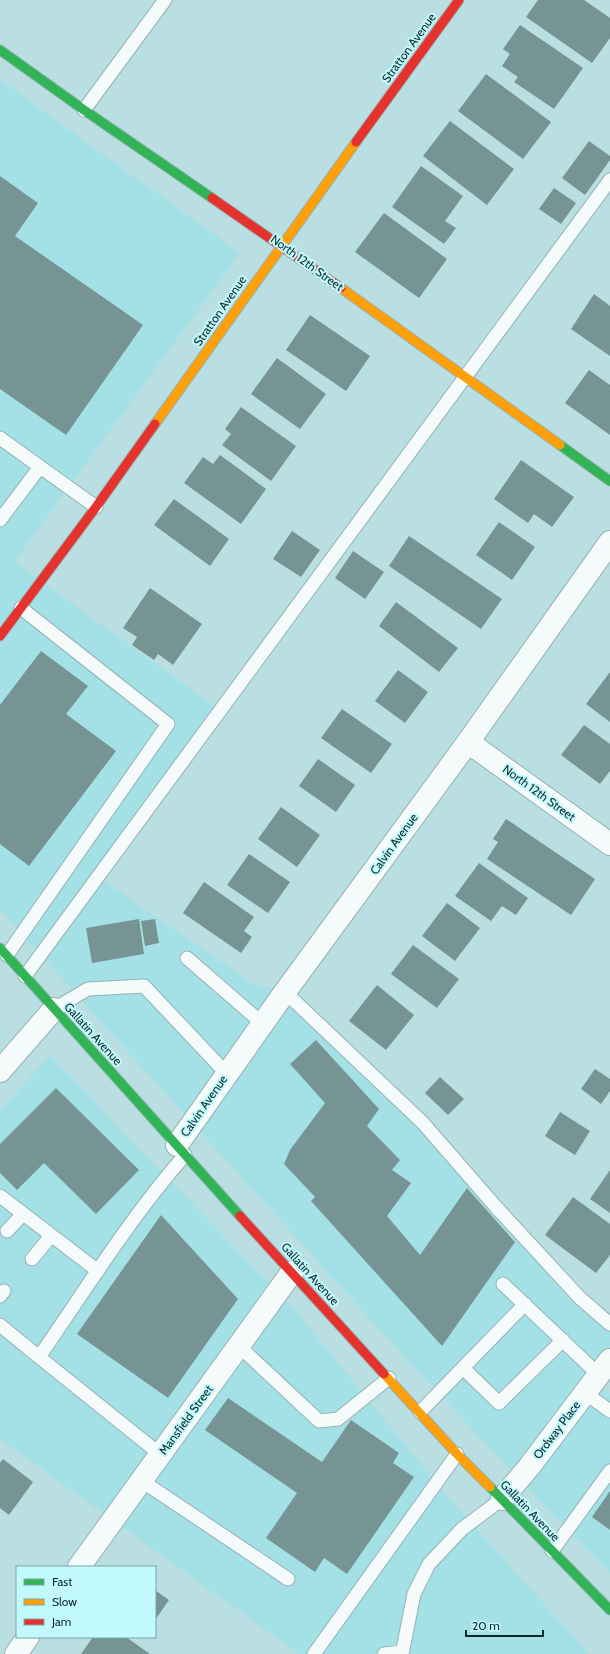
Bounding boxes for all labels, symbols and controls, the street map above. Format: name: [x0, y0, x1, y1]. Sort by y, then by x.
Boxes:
street label: Stratton Avenue: [378, 10, 439, 85]
street label: North 12th Street: [268, 231, 347, 294]
street label: Stratton Avenue: [190, 273, 249, 349]
street label: North 12th Street: [500, 761, 579, 824]
street label: Calvin Avenue: [366, 810, 421, 877]
street label: Gallatin Avenue: [61, 999, 125, 1068]
street label: Calvin Avenue: [177, 1072, 230, 1139]
street label: Gallatin Avenue: [278, 1239, 342, 1308]
street label: Mansfield Street: [155, 1382, 216, 1458]
street label: Ordway Place: [530, 1398, 583, 1462]
street label: Gallatin Avenue: [497, 1477, 563, 1544]
legend: [16, 1566, 156, 1638]
text: Fast: [52, 1574, 72, 1589]
text: Slow: [52, 1594, 77, 1609]
scale bar: [466, 1612, 543, 1638]
text: Jam: [51, 1614, 71, 1629]
text: 20 m: [472, 1618, 500, 1633]

